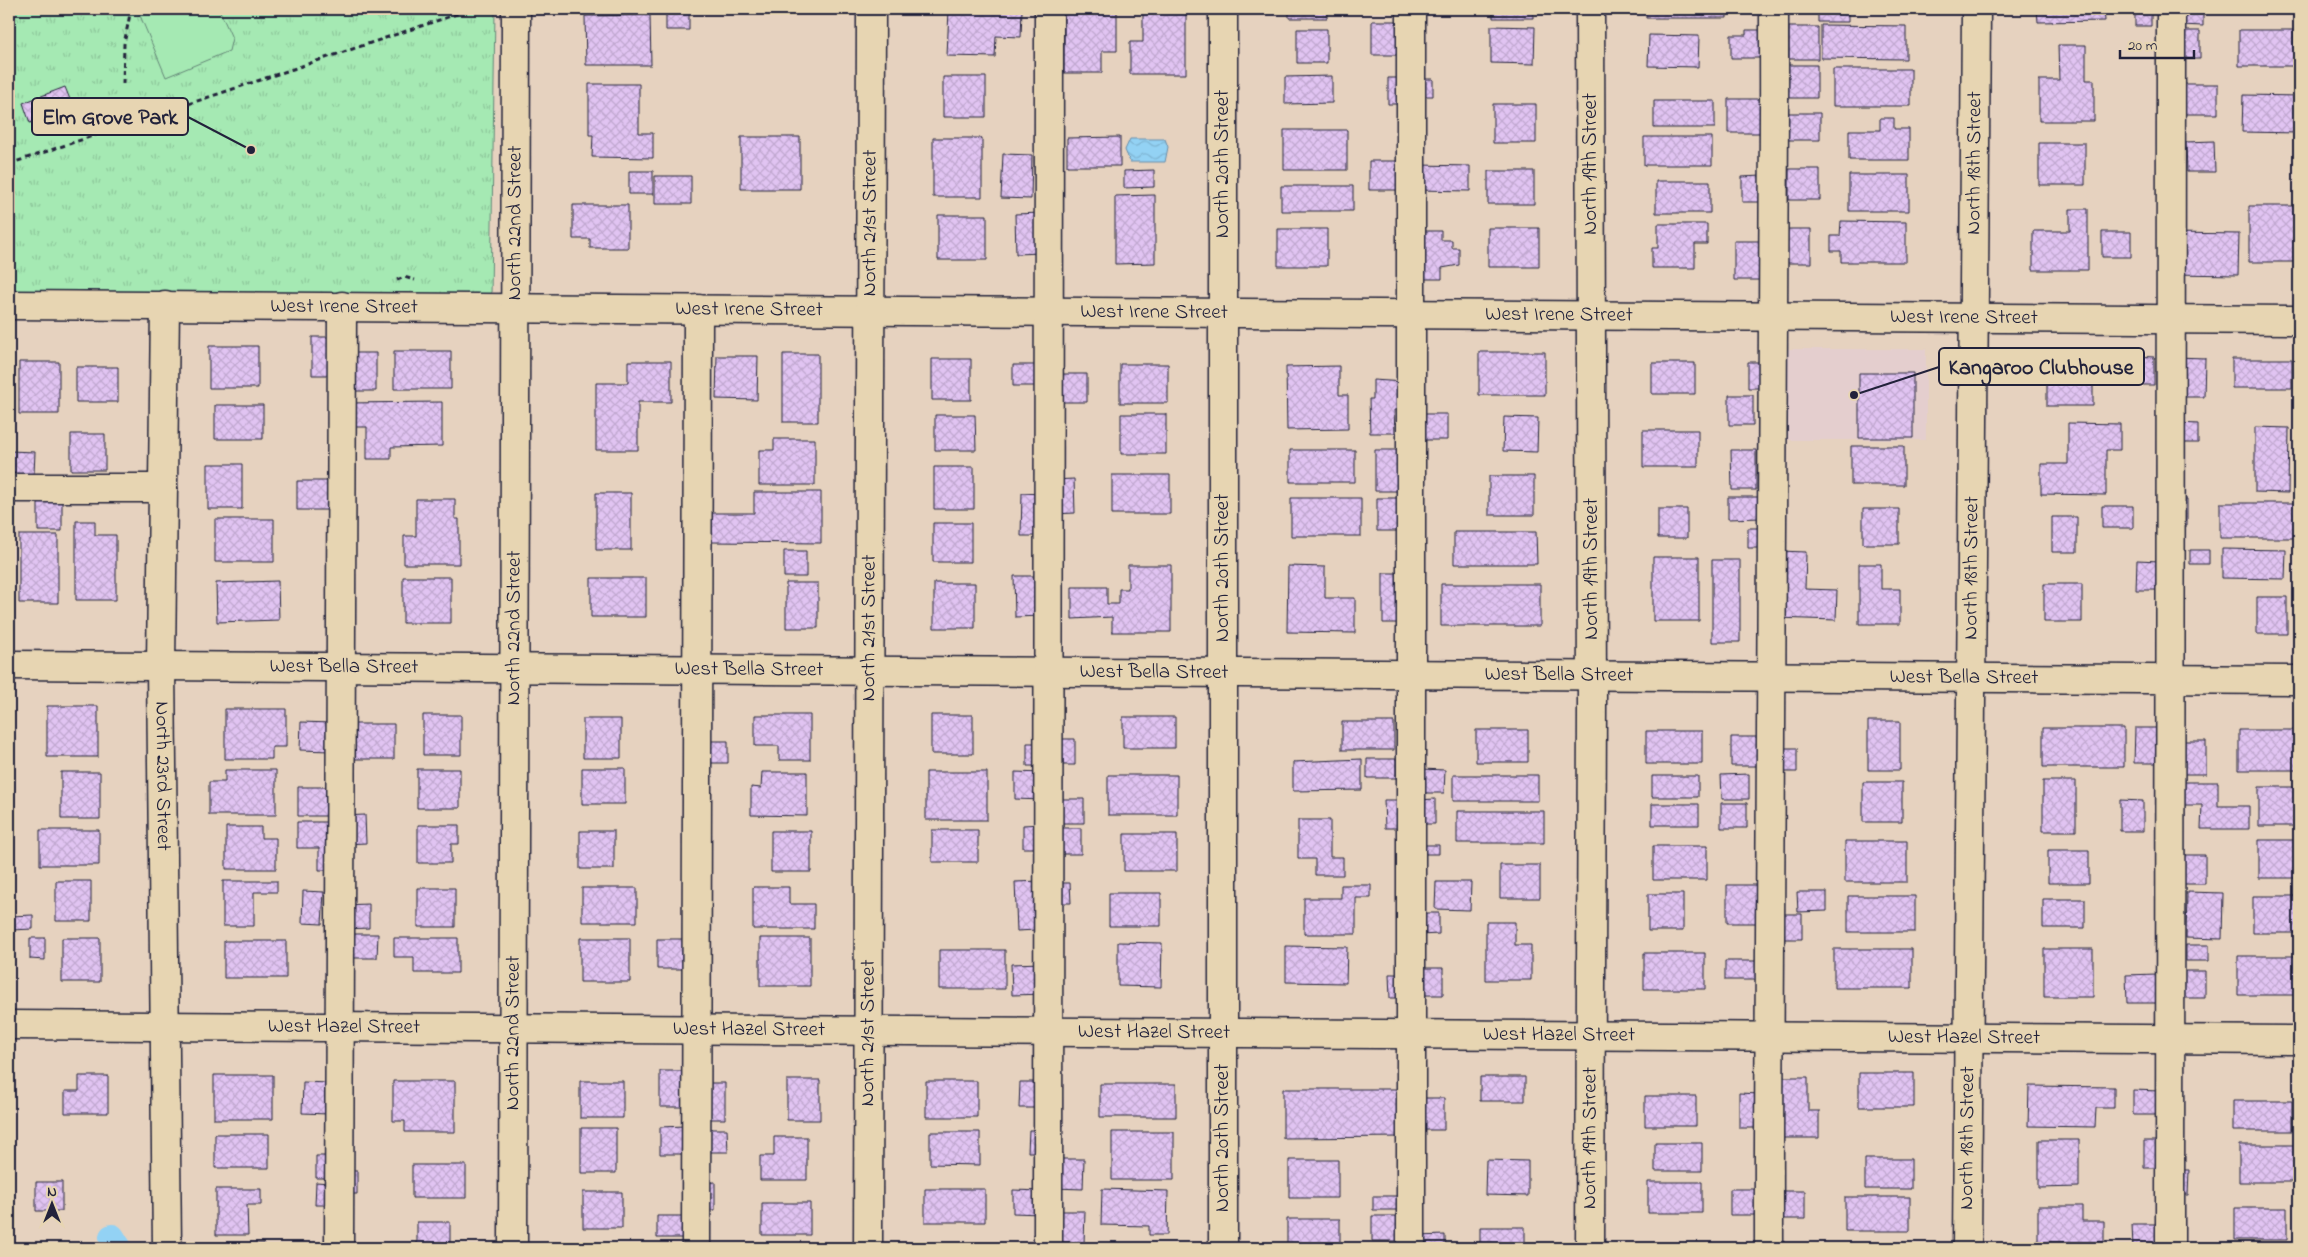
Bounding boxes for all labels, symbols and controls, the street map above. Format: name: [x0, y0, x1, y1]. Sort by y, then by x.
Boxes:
scale bar: [2120, 28, 2194, 60]
text: 20 m: [2128, 35, 2158, 57]
street label: North 20th Street: [1208, 90, 1238, 238]
street label: North 18th Street: [1959, 91, 1990, 235]
street label: North 19th Street: [1576, 93, 1606, 235]
callout: Elm Grove Park: [32, 98, 188, 135]
text: Elm Grove Park: [42, 103, 179, 135]
street label: North 22nd Street: [500, 145, 531, 301]
street label: North 21st Street: [855, 149, 886, 297]
street label: West Irene Street: [270, 292, 418, 323]
street label: West Irene Street: [675, 294, 823, 325]
street label: West Irene Street: [1080, 297, 1228, 328]
street label: West Irene Street: [1485, 300, 1633, 331]
street label: West Irene Street: [1890, 302, 2038, 333]
callout: Kangaroo Clubhouse: [1939, 348, 2144, 385]
text: Kangaroo Clubhouse: [1948, 353, 2135, 386]
street label: North 20th Street: [1208, 494, 1238, 642]
street label: North 18th Street: [1956, 496, 1987, 640]
street label: North 19th Street: [1577, 498, 1607, 640]
street label: North 22nd Street: [499, 550, 530, 706]
street label: North 21st Street: [854, 554, 885, 702]
street label: West Bella Street: [269, 652, 419, 683]
street label: West Bella Street: [674, 654, 824, 685]
street label: West Bella Street: [1079, 657, 1229, 688]
street label: West Bella Street: [1484, 660, 1634, 691]
street label: West Bella Street: [1889, 662, 2039, 693]
street label: North 23rd Street: [146, 701, 178, 851]
street label: North 22nd Street: [498, 955, 529, 1111]
street label: North 21st Street: [853, 959, 884, 1107]
street label: West Hazel Street: [268, 1012, 420, 1043]
street label: West Hazel Street: [673, 1014, 825, 1045]
street label: West Hazel Street: [1078, 1017, 1230, 1048]
street label: West Hazel Street: [1483, 1020, 1635, 1051]
street label: West Hazel Street: [1888, 1022, 2040, 1053]
street label: North 20th Street: [1208, 1064, 1238, 1212]
street label: North 18th Street: [1952, 1066, 1983, 1210]
street label: North 19th Street: [1575, 1067, 1606, 1209]
north arrow: [28, 1180, 78, 1230]
text: N: [47, 1182, 57, 1203]

